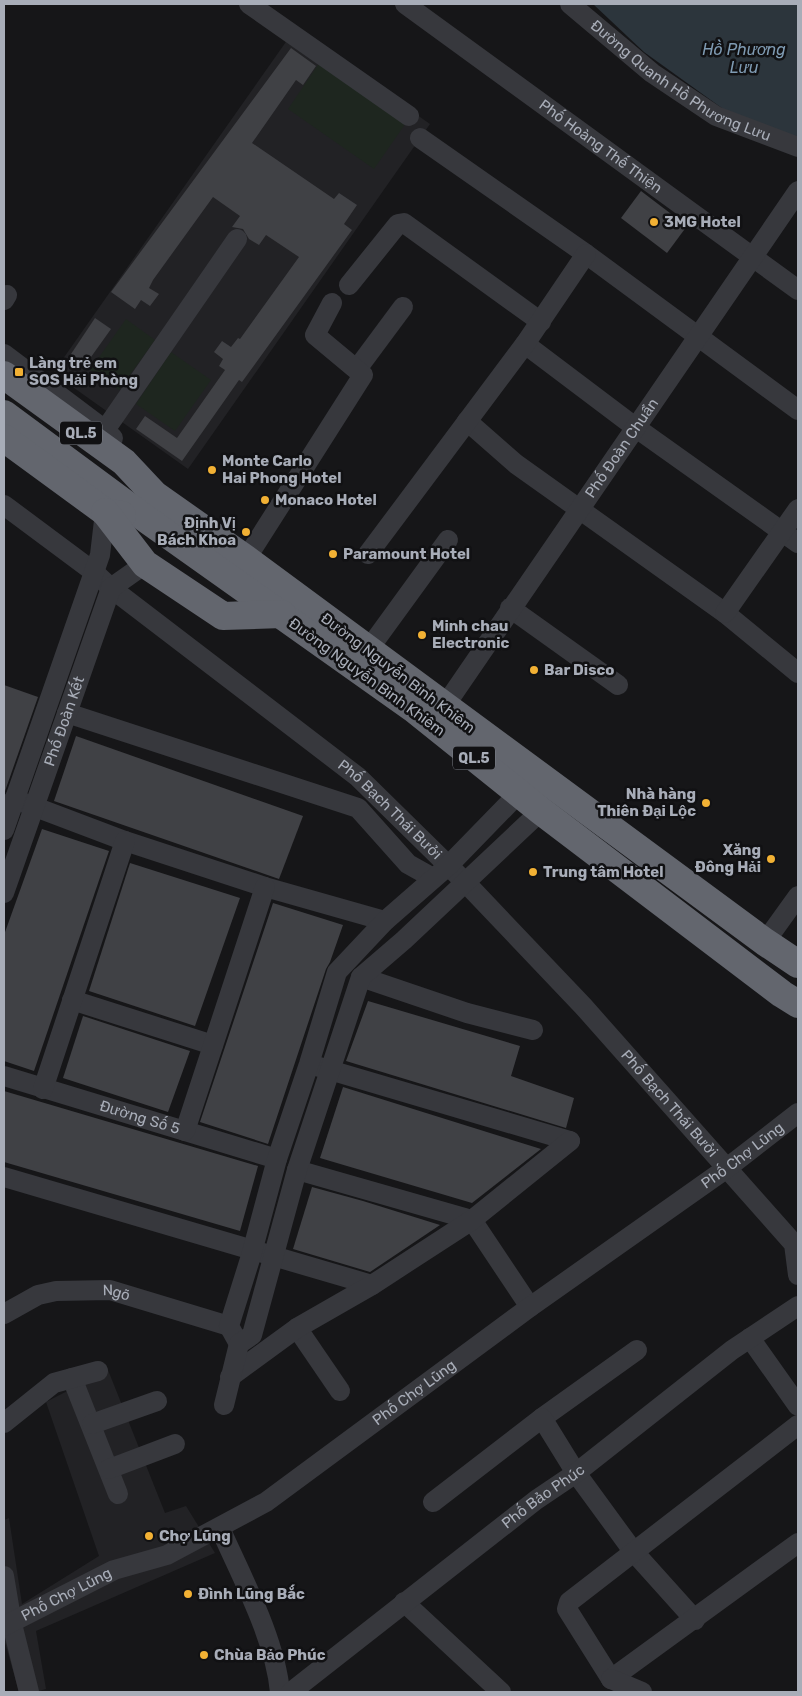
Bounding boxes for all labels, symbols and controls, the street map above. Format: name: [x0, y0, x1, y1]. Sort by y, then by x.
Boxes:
street label: Đường Quanh Hồ Phương Lưu: [587, 16, 773, 145]
water label: Hồ Phương Lưu: [702, 39, 786, 77]
street label: Phố Hoàng Thế Thiện: [536, 96, 666, 197]
place label: 3MG Hotel: [664, 213, 741, 231]
marker: 3MG Hotel: [648, 216, 660, 228]
place label: Làng trẻ em SOS Hải Phòng: [29, 354, 138, 389]
marker: Làng trẻ em SOS Hải Phòng: [13, 366, 25, 378]
street label: Phố Đoàn Chuẩn: [581, 395, 662, 501]
road number: QL.5: [60, 422, 102, 444]
place label: Monte Carlo Hai Phong Hotel: [222, 452, 341, 487]
marker: Monte Carlo Hai Phong Hotel: [206, 464, 218, 476]
place label: Monaco Hotel: [275, 491, 377, 509]
marker: Monaco Hotel: [259, 494, 271, 506]
place label: Định Vị Bách Khoa: [157, 514, 236, 549]
marker: Định Vị Bách Khoa: [240, 526, 252, 538]
place label: Paramount Hotel: [343, 545, 470, 563]
marker: Paramount Hotel: [327, 548, 339, 560]
street label: Đường Nguyễn Bỉnh Khiêm: [317, 609, 479, 737]
street label: Đường Nguyễn Bình Khiêm: [285, 614, 449, 740]
place label: Minh chau Electronic: [432, 617, 509, 652]
marker: Minh chau Electronic: [416, 629, 428, 641]
place label: Bar Disco: [544, 661, 614, 679]
marker: Bar Disco: [528, 664, 540, 676]
street label: Phố Đoàn Kết: [40, 674, 88, 769]
road number: QL.5: [453, 746, 495, 770]
street label: Phố Bạch Thái Bưởi: [334, 756, 446, 863]
place label: Nhà hàng Thiên Đại Lộc: [597, 785, 696, 820]
marker: Nhà hàng Thiên Đại Lộc: [700, 797, 712, 809]
place label: Xăng Đông Hải: [695, 841, 761, 876]
marker: Xăng Đông Hải: [765, 853, 777, 865]
place label: Trung tâm Hotel: [543, 863, 663, 881]
marker: Trung tâm Hotel: [527, 866, 539, 878]
street label: Phố Bạch Thái Bưởi: [617, 1046, 722, 1161]
street label: Đường Số 5: [98, 1097, 182, 1138]
street label: Phố Chợ Lũng: [698, 1118, 787, 1192]
street label: Ngõ: [102, 1281, 132, 1305]
street label: Phố Chợ Lũng: [369, 1356, 459, 1429]
street label: Phố Bảo Phúc: [498, 1461, 588, 1533]
place label: Chợ Lũng: [159, 1527, 231, 1545]
marker: Chợ Lũng: [143, 1530, 155, 1542]
street label: Phố Chợ Lũng: [18, 1564, 115, 1625]
place label: Đình Lũng Bắc: [198, 1584, 305, 1603]
marker: Đình Lũng Bắc: [182, 1588, 194, 1600]
place label: Chùa Bảo Phúc: [214, 1646, 326, 1664]
marker: Chùa Bảo Phúc: [198, 1649, 210, 1661]

